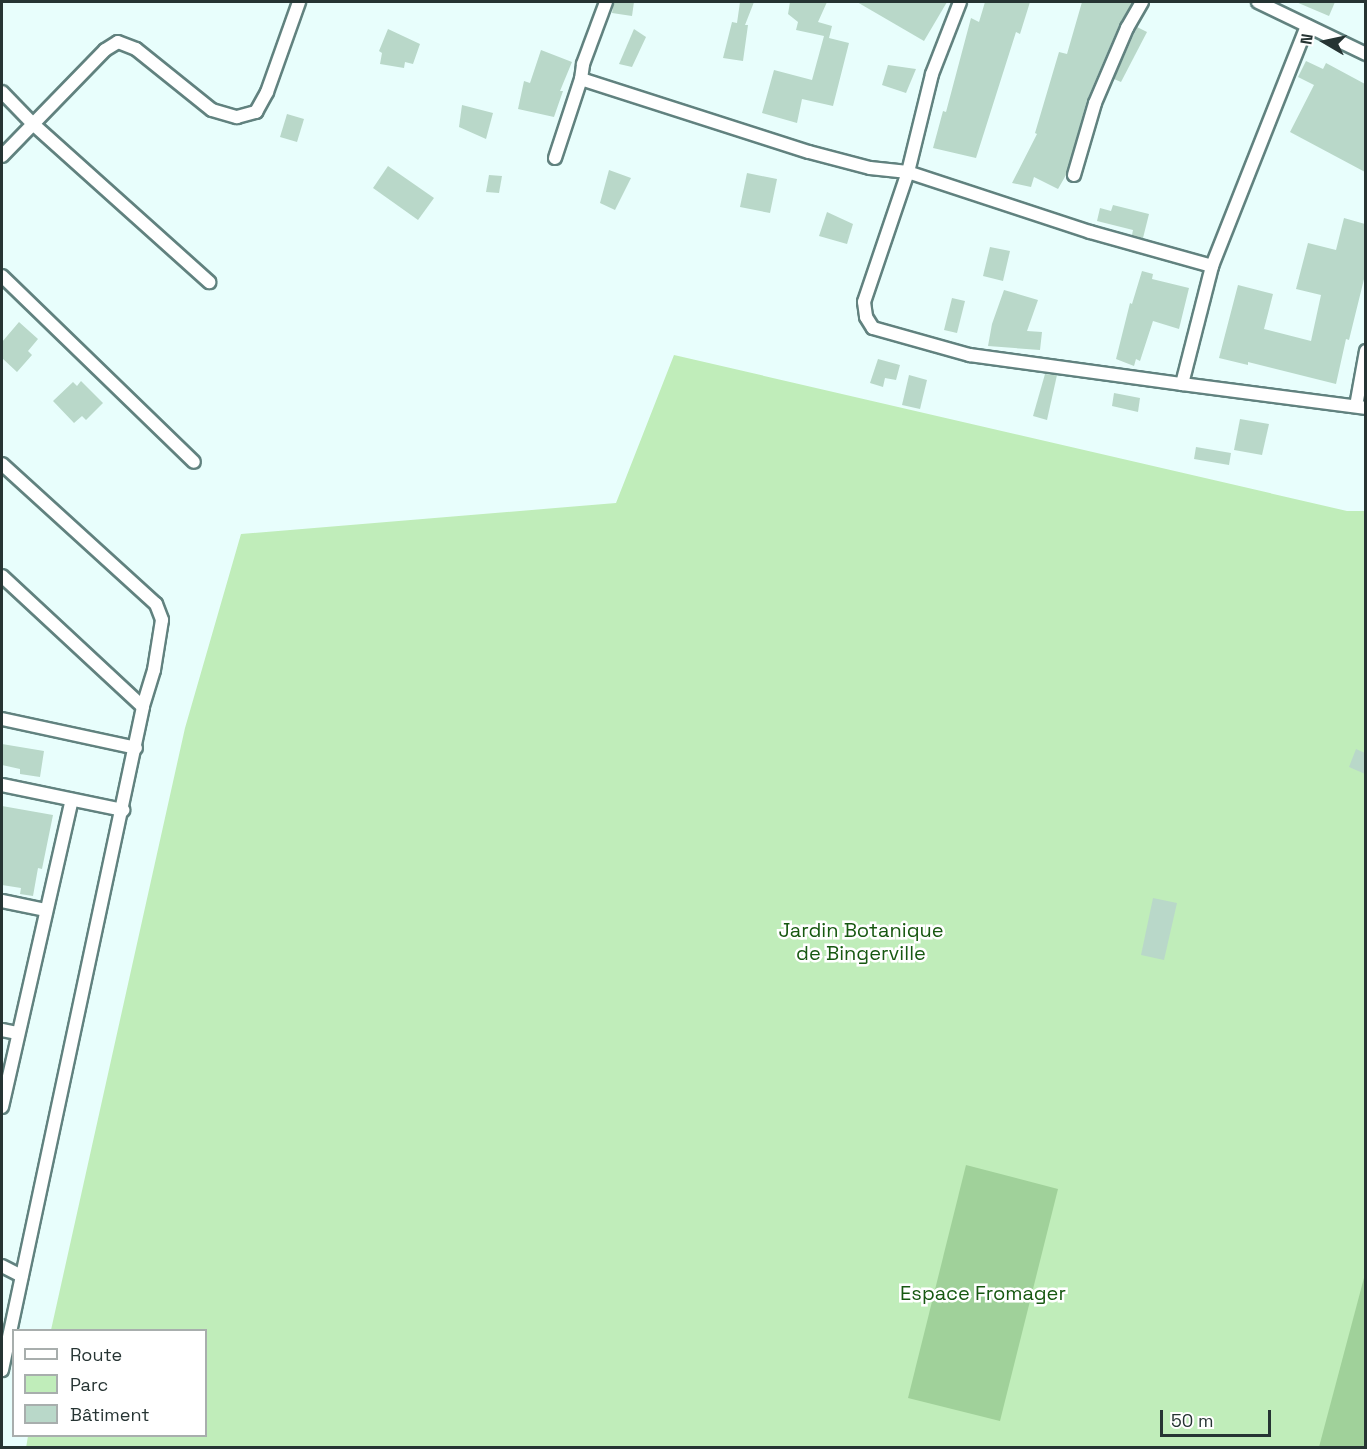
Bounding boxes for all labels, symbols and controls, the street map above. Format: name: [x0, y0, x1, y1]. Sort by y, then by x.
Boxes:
north arrow: [1295, 12, 1355, 72]
text: N: [1296, 32, 1318, 46]
park label: Jardin Botanique de Bingerville: [778, 919, 944, 966]
park label: Espace Fromager: [900, 1281, 1066, 1305]
legend: [12, 1329, 207, 1437]
text: Route: [70, 1343, 122, 1366]
text: Parc: [70, 1373, 108, 1396]
scale bar: [1163, 1398, 1274, 1436]
text: Bâtiment: [70, 1403, 150, 1426]
text: 50 m: [1171, 1409, 1213, 1432]

